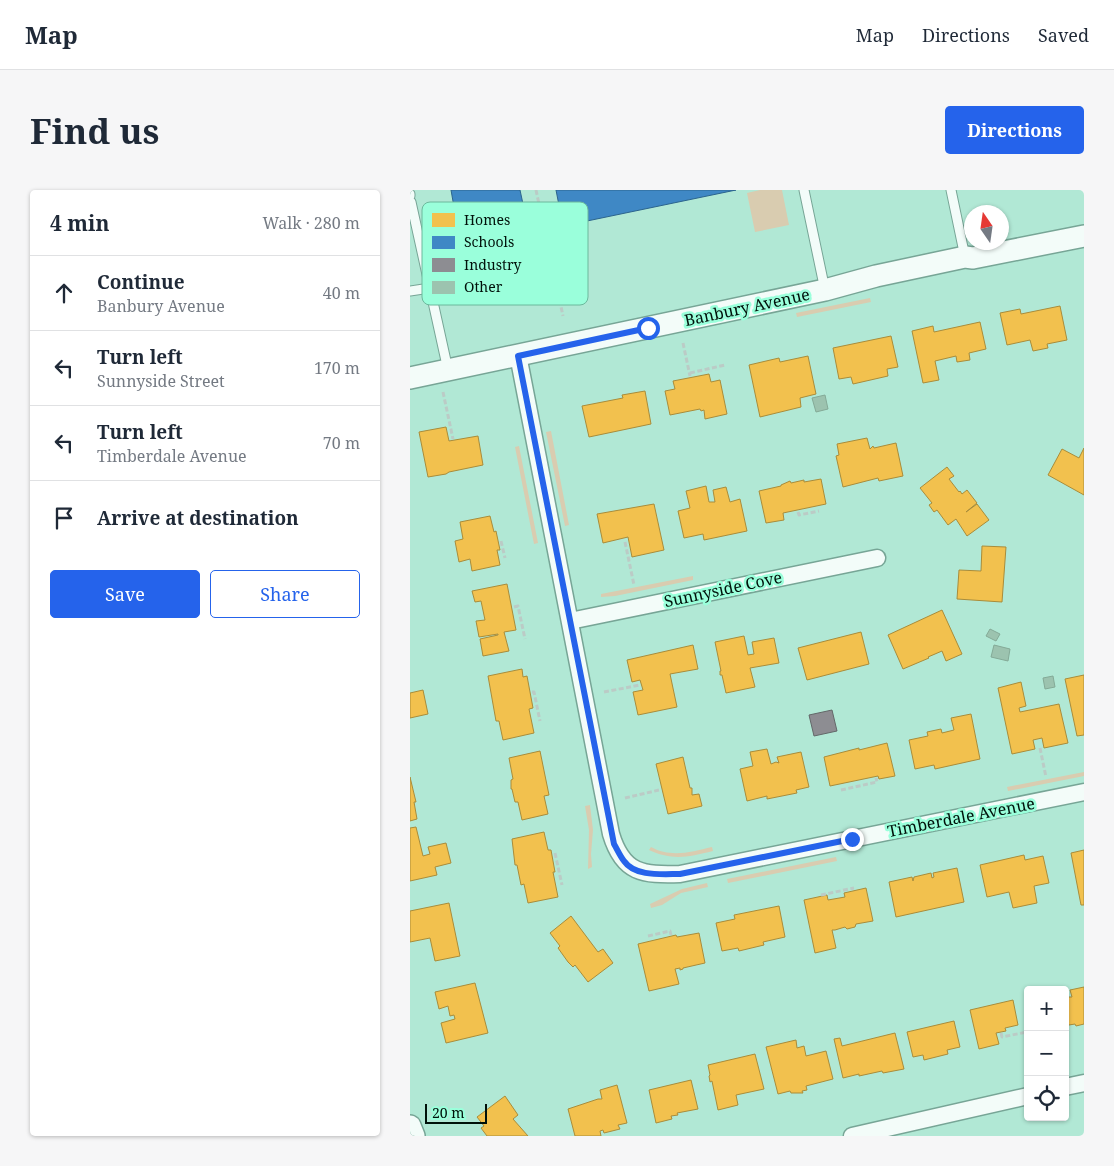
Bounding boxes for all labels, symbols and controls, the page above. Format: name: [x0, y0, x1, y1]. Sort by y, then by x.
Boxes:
text: Map: [25, 18, 78, 51]
text: Map: [856, 23, 894, 47]
text: Directions: [922, 23, 1010, 47]
text: Saved: [1038, 23, 1089, 47]
button: Directions: [945, 106, 1084, 154]
text: Find us: [30, 107, 159, 154]
legend: [422, 202, 588, 305]
north arrow: [964, 205, 1009, 250]
text: 4 min: [50, 209, 109, 237]
text: Homes: [464, 210, 510, 229]
text: Walk · 280 m: [263, 212, 360, 234]
text: Schools: [464, 232, 514, 251]
text: Industry: [464, 255, 521, 274]
text: Continue: [97, 269, 185, 295]
text: Other: [464, 277, 503, 296]
icon: ahead: [50, 279, 78, 307]
text: 40 m: [323, 282, 360, 304]
street label: Banbury Avenue: [682, 283, 812, 331]
text: Banbury Avenue: [97, 295, 225, 317]
route start: [637, 317, 660, 340]
text: Turn left: [97, 344, 183, 370]
icon: left: [50, 354, 78, 382]
text: 170 m: [314, 357, 360, 379]
text: Sunnyside Street: [97, 370, 225, 392]
text: Turn left: [97, 419, 183, 445]
icon: left: [50, 429, 78, 457]
text: 70 m: [323, 432, 360, 454]
text: Timberdale Avenue: [97, 445, 247, 467]
icon: arrive: [50, 504, 78, 532]
text: Arrive at destination: [97, 505, 299, 531]
street label: Sunnyside Cove: [662, 566, 784, 612]
button: Save: [50, 570, 200, 618]
button: Share: [210, 570, 360, 618]
street label: Timberdale Avenue: [885, 792, 1037, 842]
route end: [841, 828, 864, 851]
map controls: [1024, 986, 1069, 1121]
button: +: [1024, 986, 1069, 1031]
button: −: [1024, 1031, 1069, 1076]
button: locate: [1024, 1076, 1069, 1121]
scale bar: [425, 1101, 488, 1124]
text: 20 m: [432, 1103, 465, 1122]

